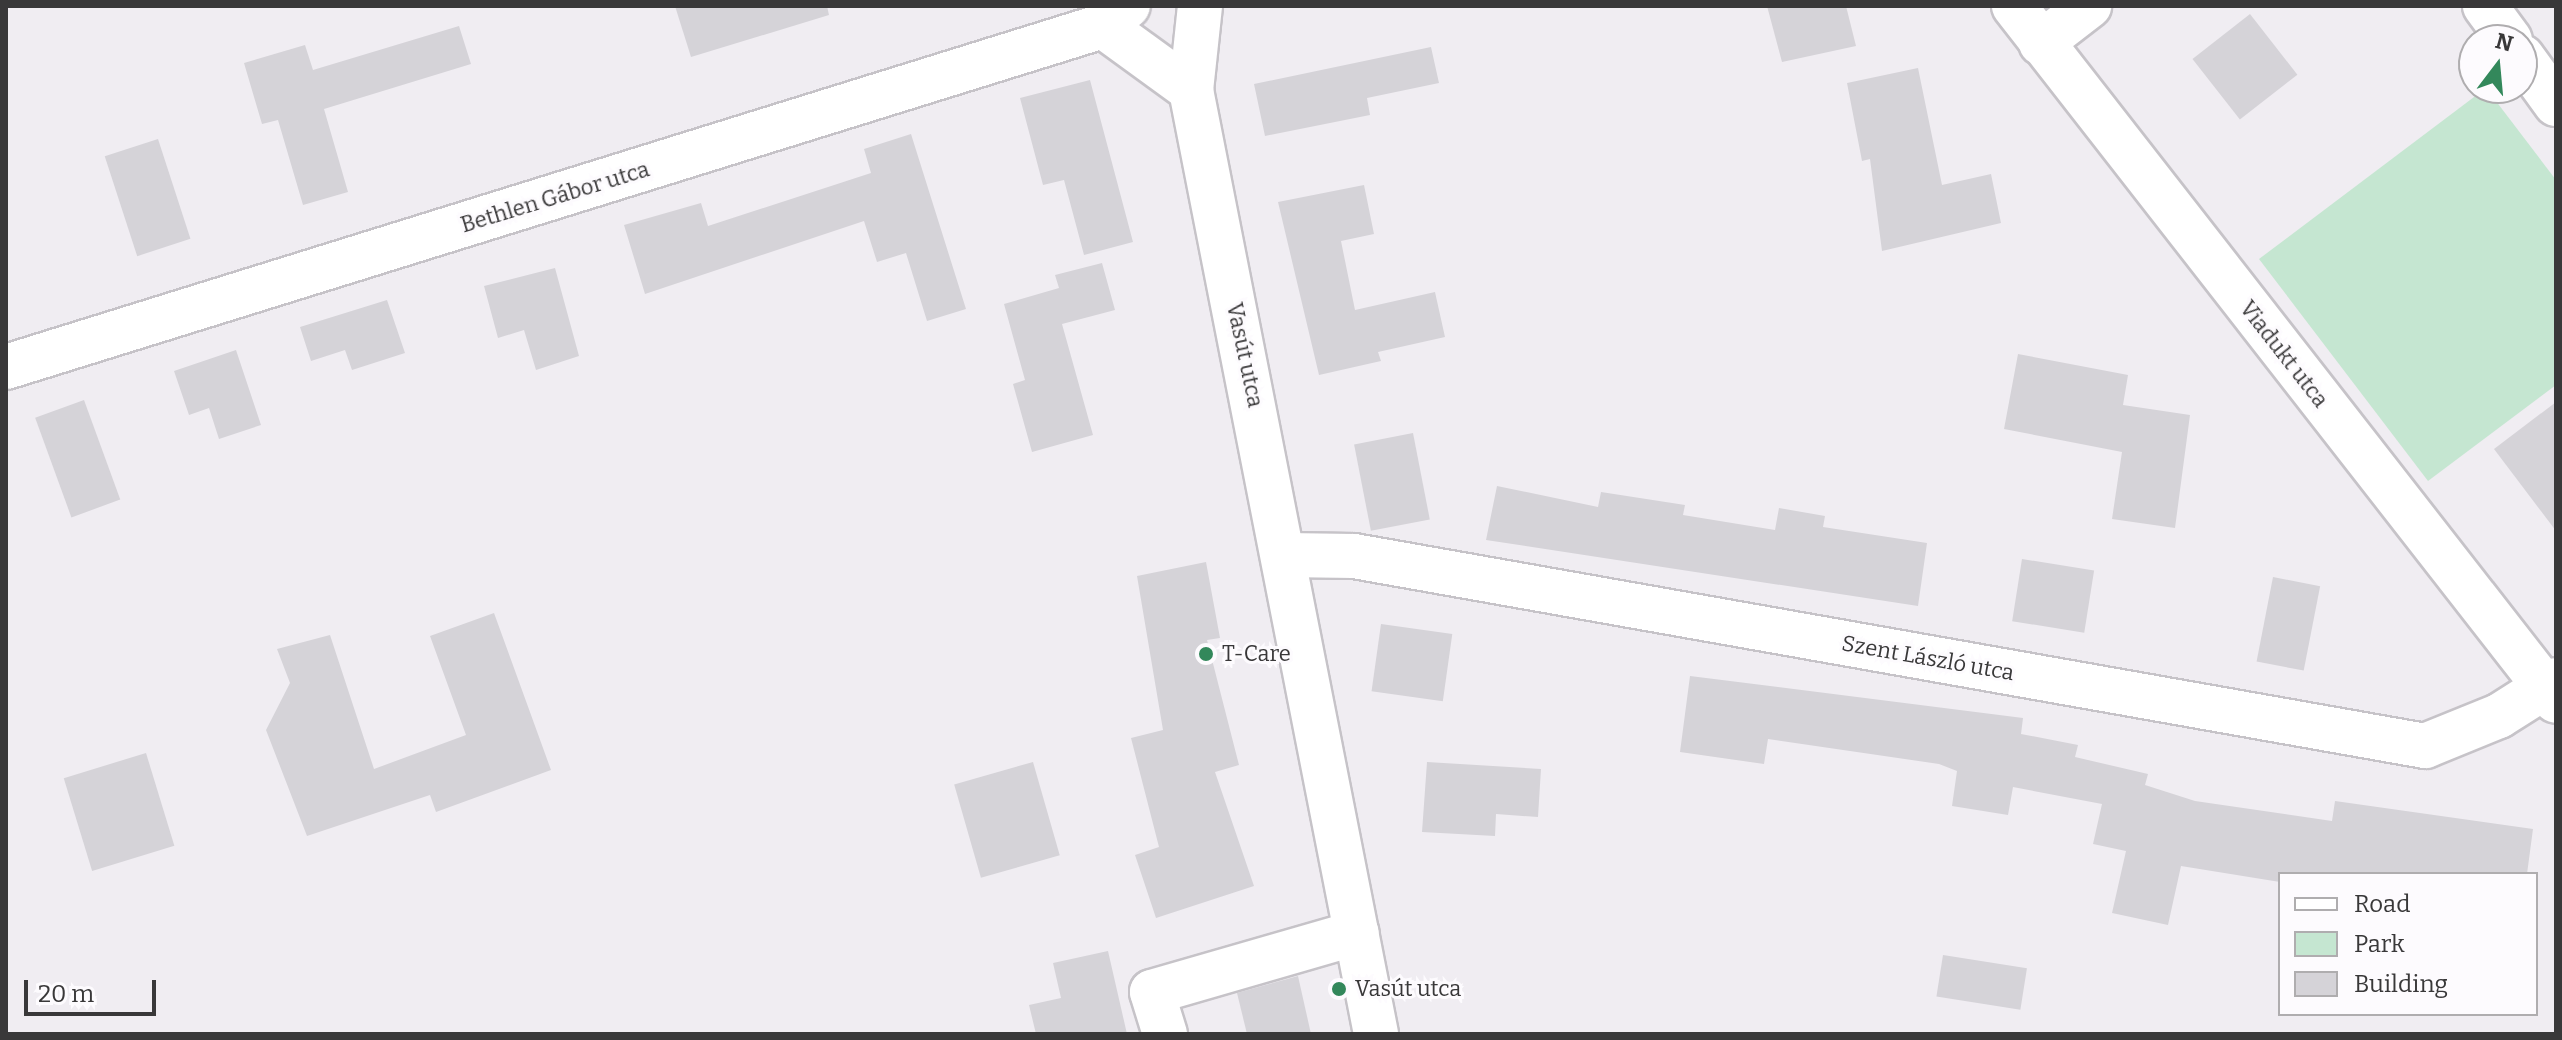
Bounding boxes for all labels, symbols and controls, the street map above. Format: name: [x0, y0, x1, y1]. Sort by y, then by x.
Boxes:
north arrow: [2458, 24, 2538, 104]
text: N: [2492, 27, 2516, 58]
street label: Bethlen Gábor utca: [458, 156, 652, 238]
street label: Viadukt utca: [2234, 295, 2334, 413]
street label: Vasút utca: [1221, 300, 1269, 410]
street label: Szent László utca: [1840, 630, 2016, 686]
place label: T-Care: [1222, 641, 1291, 667]
marker: T-Care: [1197, 645, 1215, 663]
legend: [2278, 872, 2538, 1016]
text: Road: [2354, 890, 2410, 918]
text: Park: [2354, 930, 2405, 958]
scale bar: [28, 964, 160, 1014]
text: Building: [2354, 970, 2448, 998]
place label: Vasút utca: [1355, 976, 1461, 1002]
text: 20 m: [38, 980, 94, 1008]
marker: Vasút utca: [1330, 980, 1348, 998]

